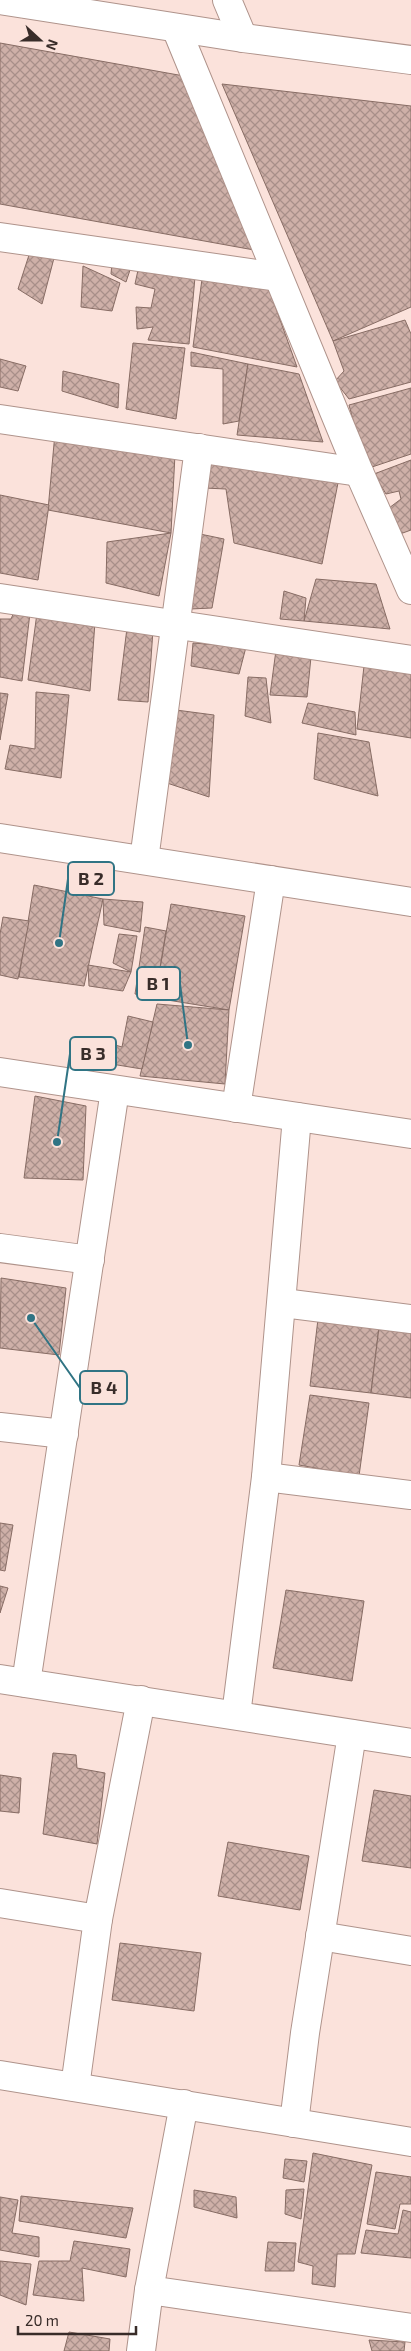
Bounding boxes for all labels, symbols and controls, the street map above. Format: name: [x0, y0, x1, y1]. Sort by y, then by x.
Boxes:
north arrow: [15, 15, 65, 65]
text: N: [43, 37, 62, 53]
callout: B 2: [68, 862, 114, 895]
text: B 2: [78, 867, 104, 889]
callout: B 1: [137, 967, 180, 1000]
text: B 1: [146, 972, 170, 994]
callout: B 3: [70, 1037, 116, 1070]
text: B 3: [80, 1042, 106, 1064]
callout: B 4: [80, 1371, 127, 1404]
text: B 4: [91, 1376, 117, 1398]
scale bar: [18, 2304, 135, 2336]
text: 20 m: [25, 2311, 59, 2329]

